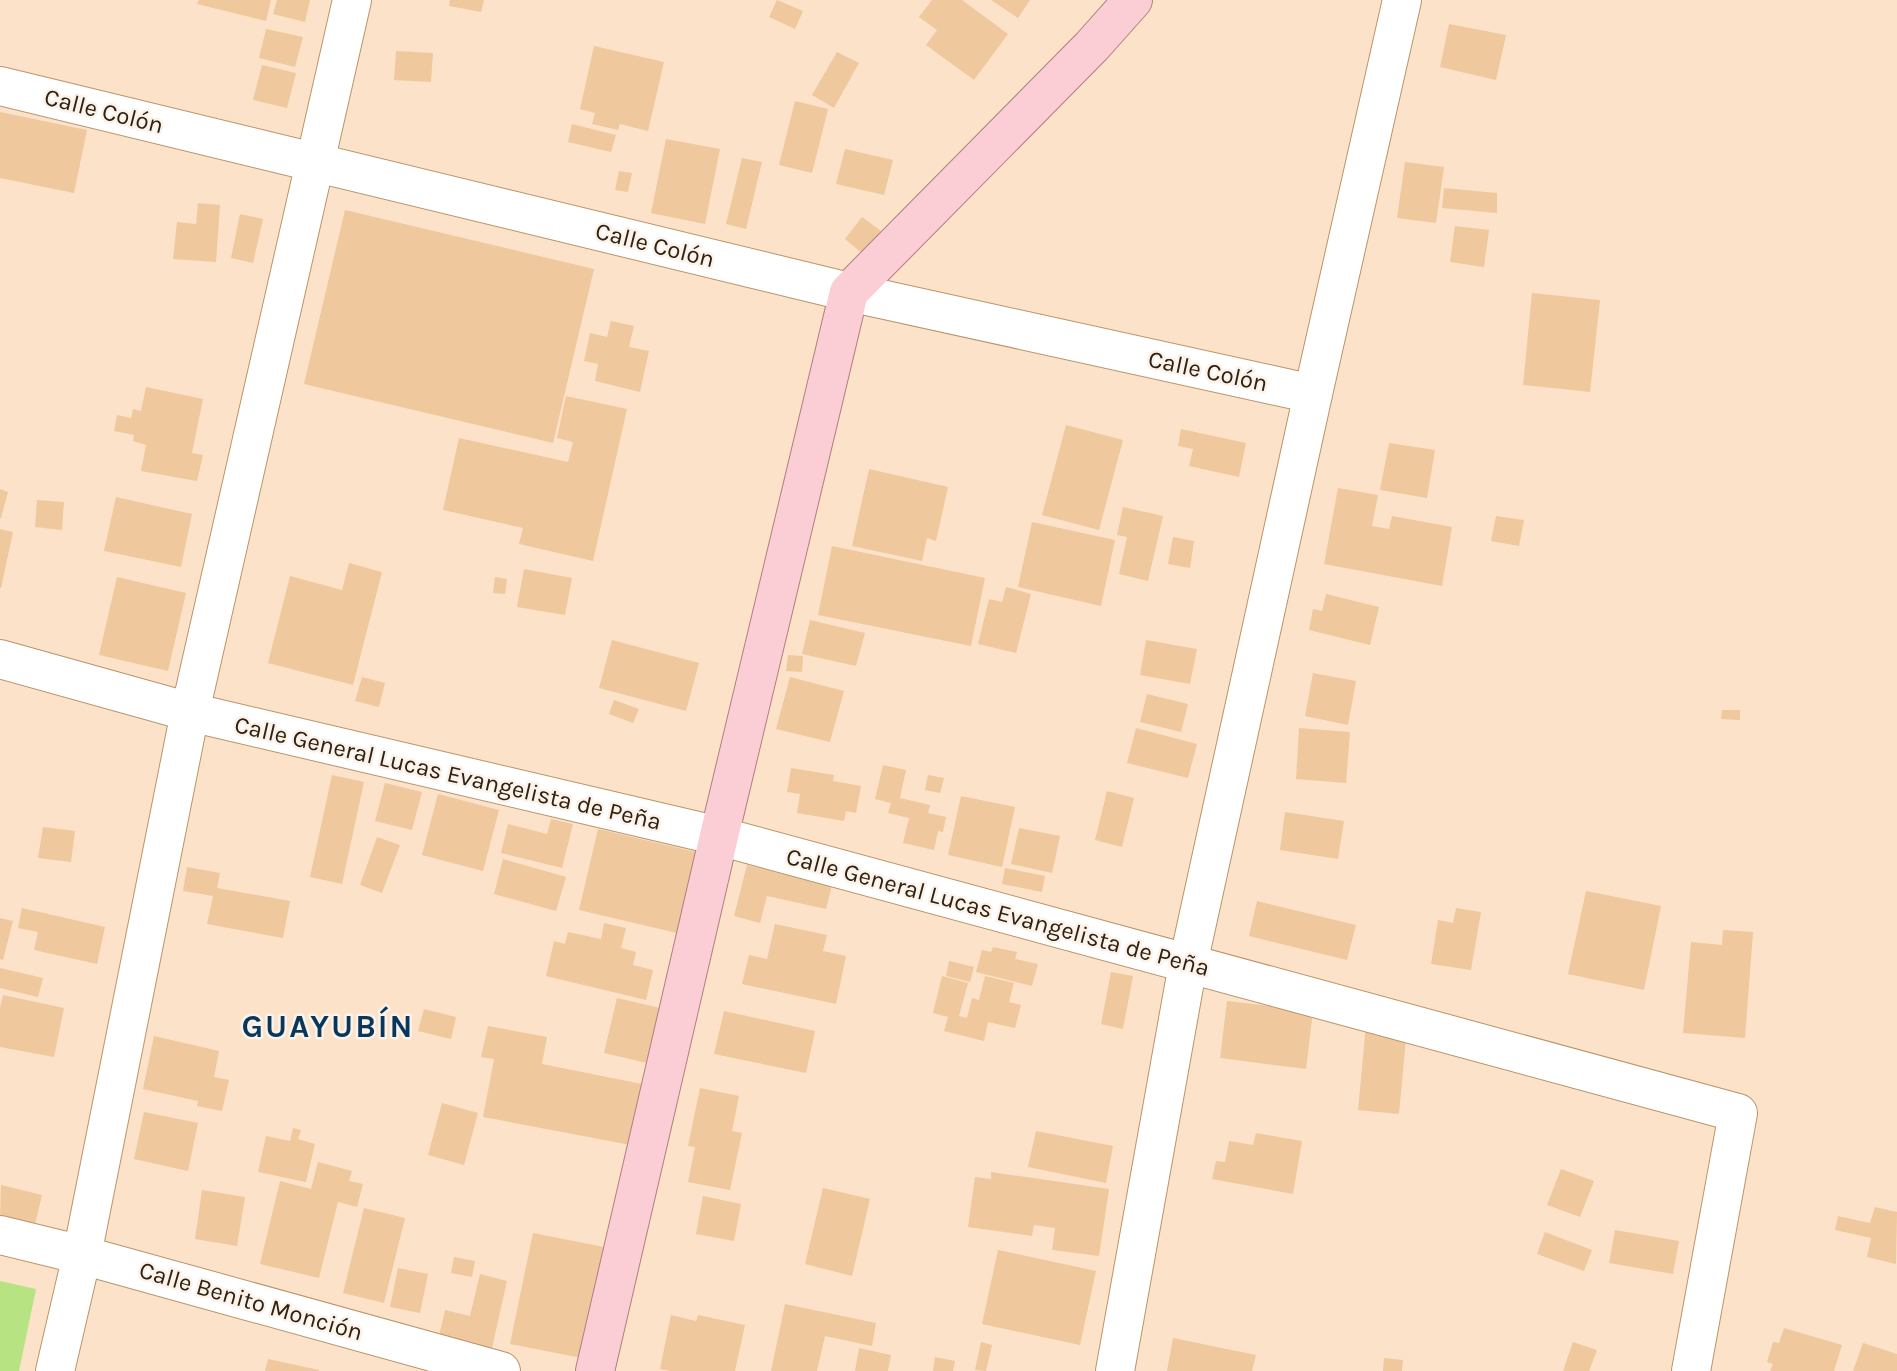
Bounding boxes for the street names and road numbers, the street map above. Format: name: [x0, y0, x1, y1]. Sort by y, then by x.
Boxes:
street label: Calle Colón: [42, 83, 166, 139]
street label: Calle Colón: [593, 217, 717, 273]
street label: Calle Colón: [1146, 345, 1270, 397]
street label: Calle General Lucas Evangelista de Peña: [232, 710, 664, 836]
street label: Calle General Lucas Evangelista de Peña: [783, 842, 1213, 982]
street label: Calle Benito Monción: [136, 1256, 366, 1346]

